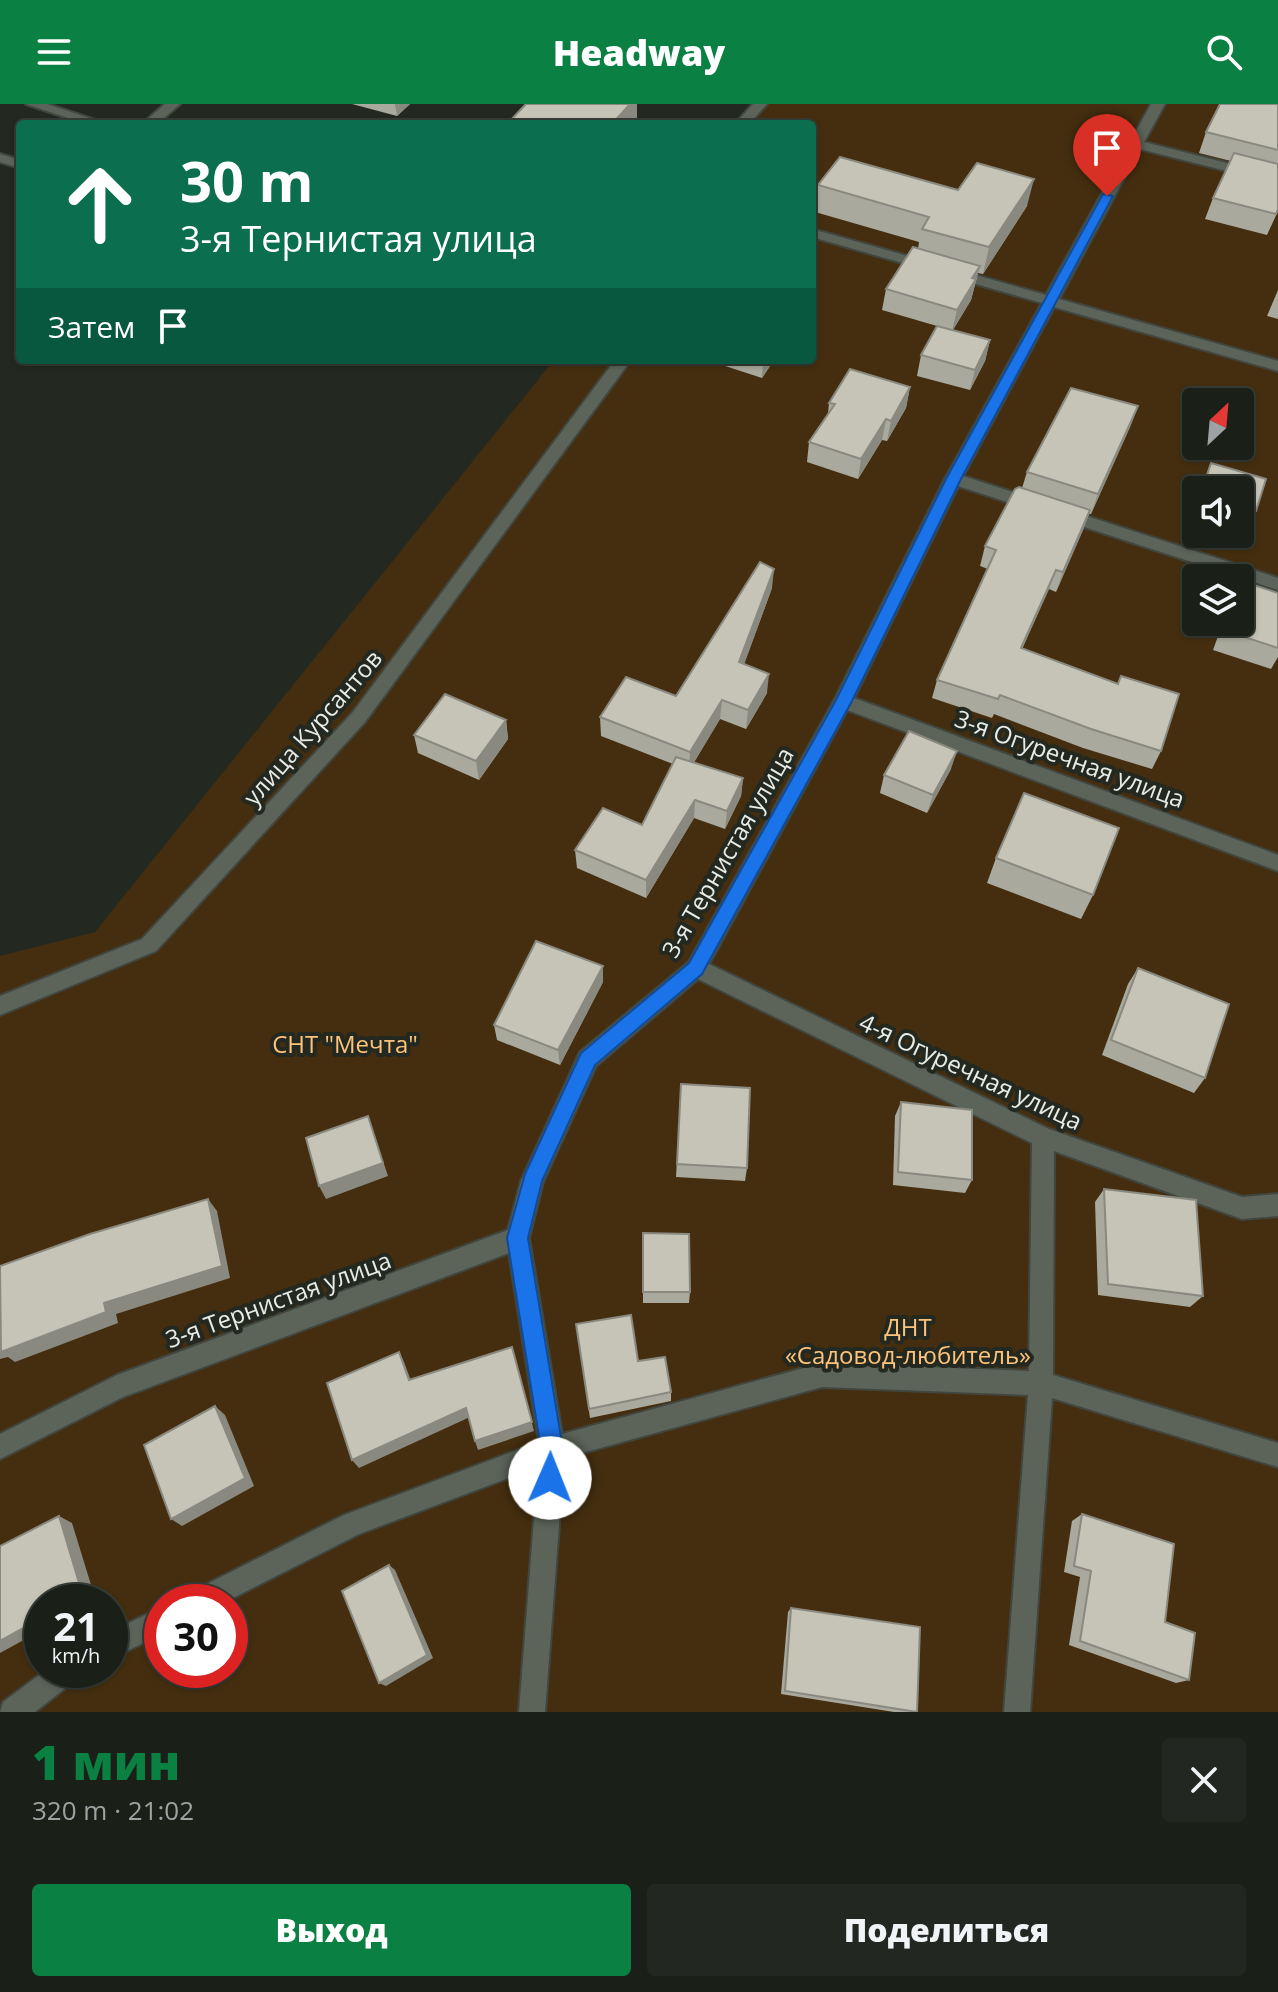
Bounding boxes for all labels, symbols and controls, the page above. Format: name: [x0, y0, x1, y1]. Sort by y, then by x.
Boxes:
text: Headway: [553, 28, 725, 77]
icon: menu: [32, 30, 76, 74]
icon: search: [1202, 30, 1246, 74]
pin: [1073, 114, 1141, 196]
icon: arrive: [1085, 126, 1129, 170]
text: 30 m: [180, 142, 314, 218]
icon: ahead: [48, 152, 152, 256]
text: 3-я Тернистая улица: [180, 214, 537, 263]
icon: arrive: [151, 304, 195, 348]
text: Затем: [48, 306, 135, 347]
north arrow: [1182, 388, 1254, 460]
map controls: [1182, 388, 1254, 636]
button: sound: [1182, 476, 1254, 548]
button: layers: [1182, 564, 1254, 636]
street label: улица Курсантов: [235, 642, 389, 812]
street label: 3-я Огуречная улица: [951, 701, 1189, 815]
street label: 3-я Тернистая улица: [653, 741, 801, 963]
street label: 4-я Огуречная улица: [854, 1005, 1088, 1137]
park label: СНТ "Мечта": [272, 1027, 418, 1060]
street label: 3-я Тернистая улица: [161, 1243, 395, 1355]
park label: ДНТ «Садовод-любитель»: [785, 1310, 1031, 1371]
position arrow: [508, 1436, 592, 1520]
speed limit sign: 30: [144, 1584, 248, 1688]
text: 21: [53, 1598, 99, 1653]
text: km/h: [52, 1642, 100, 1669]
text: 1 мин: [32, 1729, 180, 1794]
button: close: [1162, 1738, 1246, 1822]
text: 320 m · 21:02: [32, 1792, 194, 1828]
button: Выход: [32, 1884, 631, 1976]
button: Поделиться: [647, 1884, 1246, 1976]

